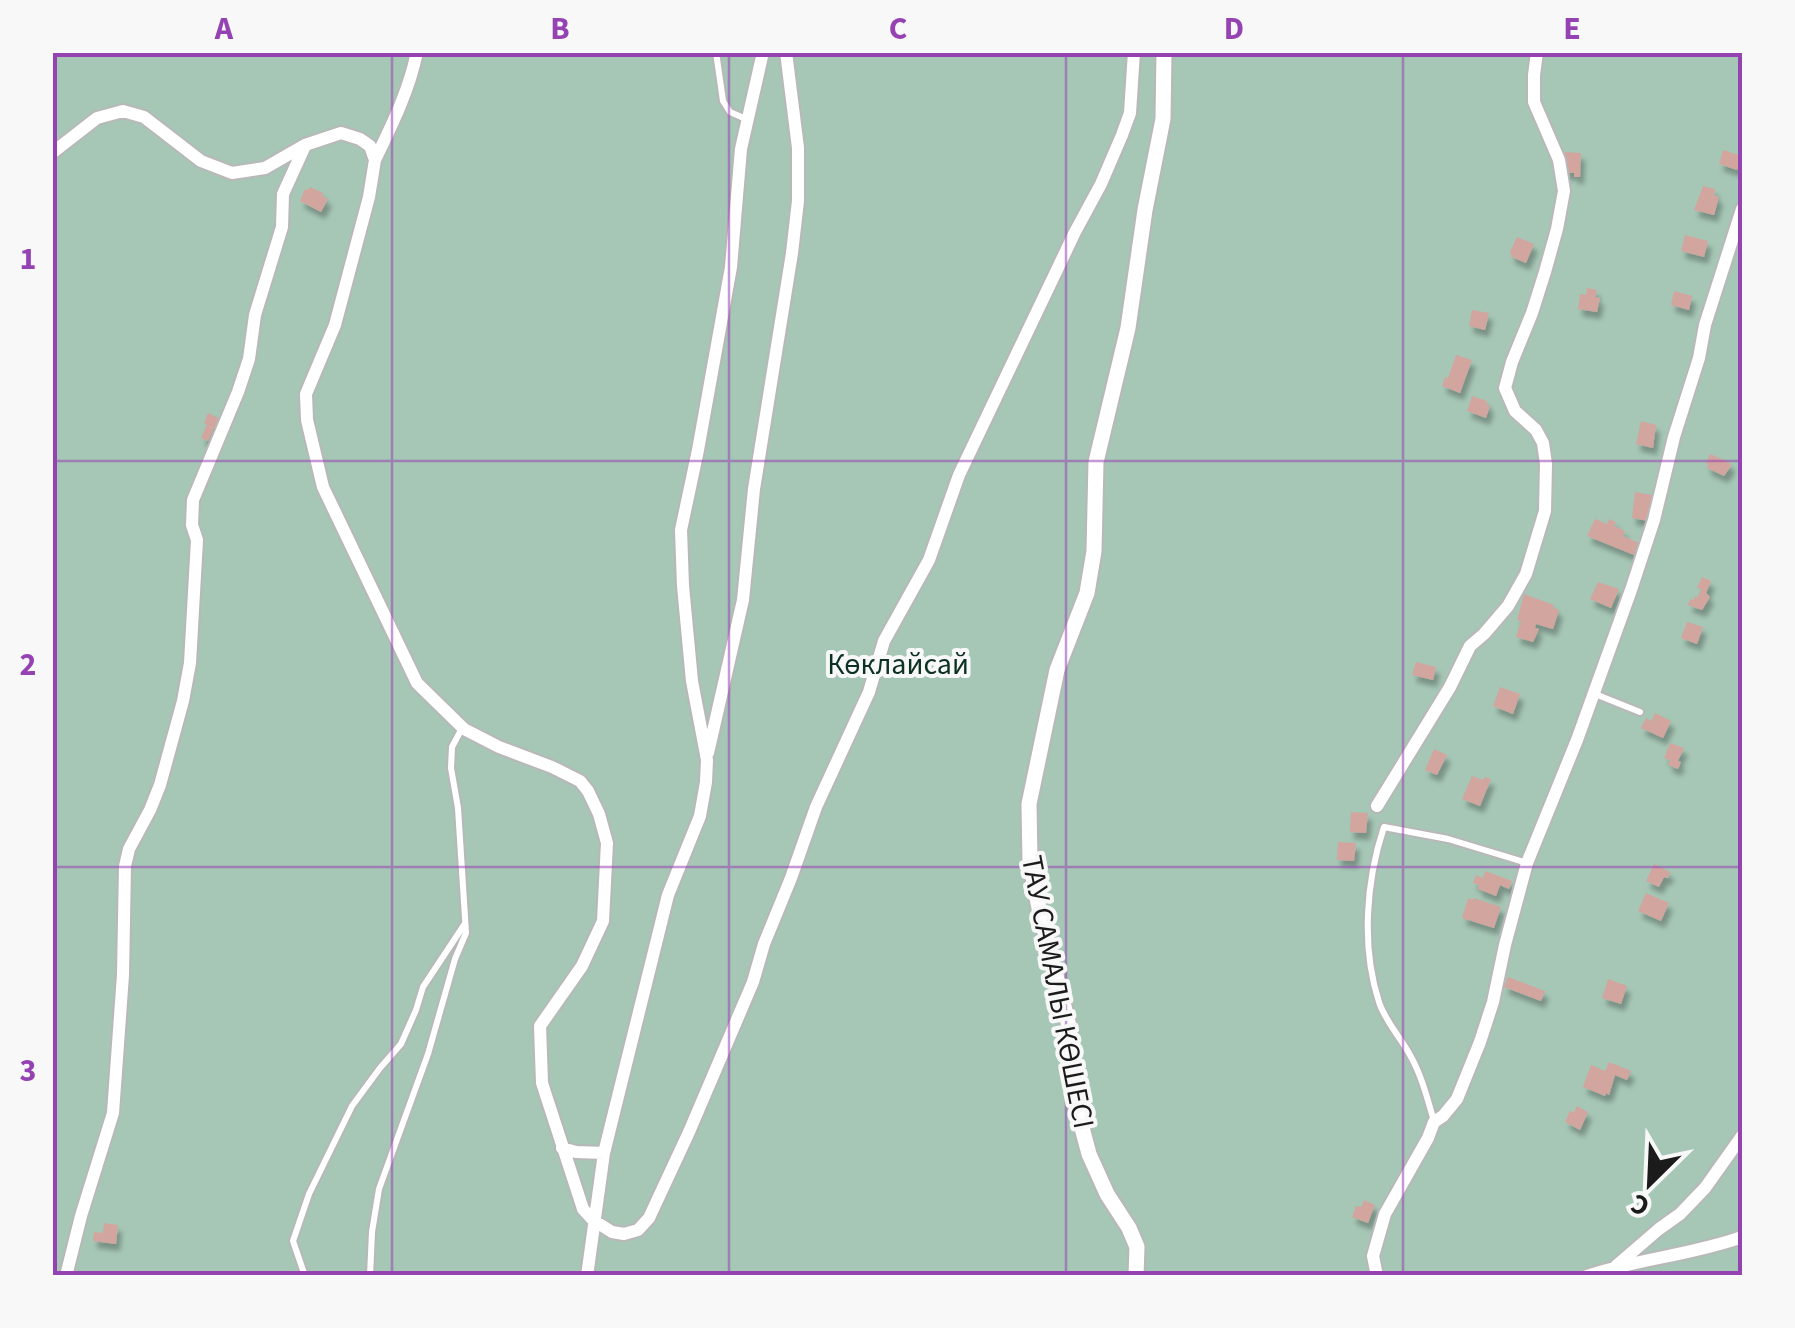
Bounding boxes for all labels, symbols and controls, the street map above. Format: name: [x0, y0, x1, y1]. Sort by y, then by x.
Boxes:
text: A: [214, 6, 234, 52]
text: B: [550, 6, 570, 52]
text: C: [889, 6, 907, 52]
text: D: [1224, 6, 1244, 52]
text: E: [1563, 6, 1581, 52]
text: 1: [20, 236, 36, 282]
text: 2: [20, 642, 36, 688]
park label: Көклайсай: [827, 643, 969, 686]
street label: ТАУ САМАЛЫ КӨШЕСІ: [1010, 852, 1105, 1132]
text: 3: [20, 1048, 36, 1094]
north arrow: [1600, 1133, 1700, 1233]
text: С: [1625, 1183, 1656, 1227]

